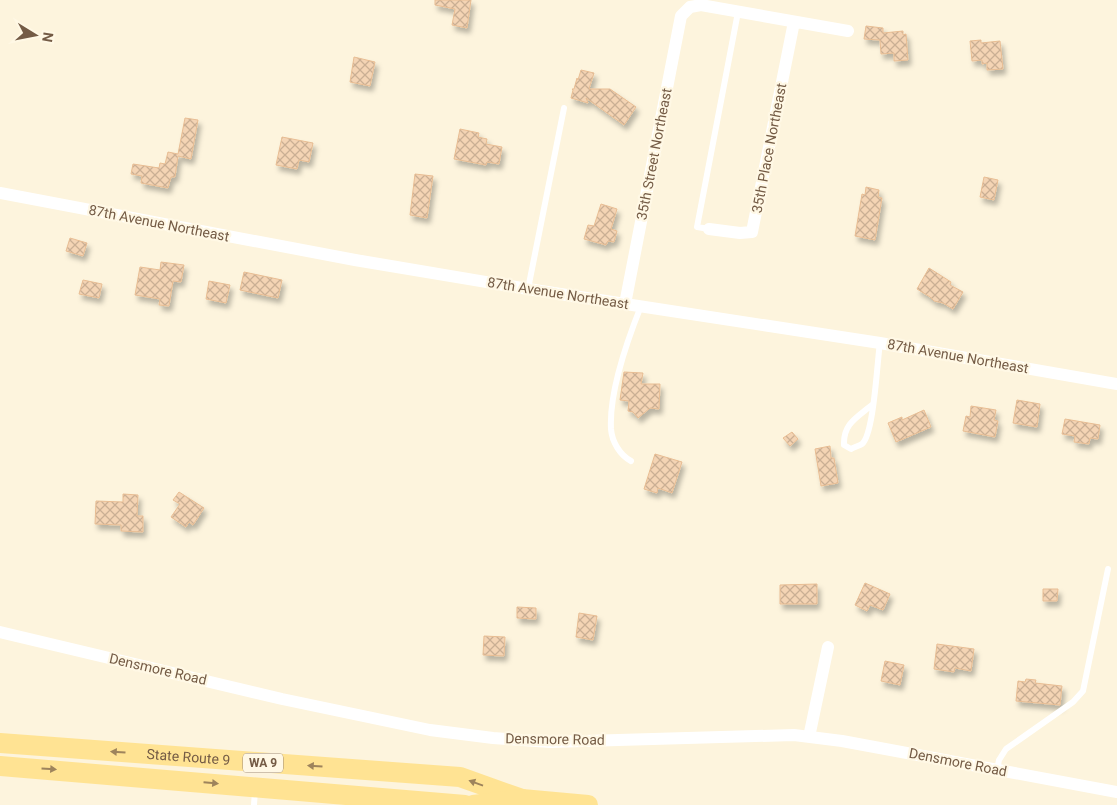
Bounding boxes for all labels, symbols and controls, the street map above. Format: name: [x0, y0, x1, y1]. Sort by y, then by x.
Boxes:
north arrow: [10, 10, 60, 60]
text: N: [39, 31, 57, 44]
street label: 35th Place Northeast: [749, 81, 790, 214]
street label: 35th Street Northeast: [633, 86, 675, 221]
street label: 87th Avenue Northeast: [87, 202, 231, 245]
street label: 87th Avenue Northeast: [486, 274, 630, 312]
street label: 87th Avenue Northeast: [886, 336, 1030, 376]
street label: Densmore Road: [108, 650, 208, 688]
street label: Densmore Road: [505, 730, 605, 748]
street label: Densmore Road: [908, 745, 1008, 779]
street label: State Route 9: [146, 746, 231, 768]
one-way arrow: [109, 747, 125, 755]
road number: WA 9: [243, 754, 283, 772]
one-way arrow: [306, 762, 322, 770]
one-way arrow: [41, 766, 57, 774]
one-way arrow: [203, 779, 219, 787]
one-way arrow: [468, 779, 483, 787]

